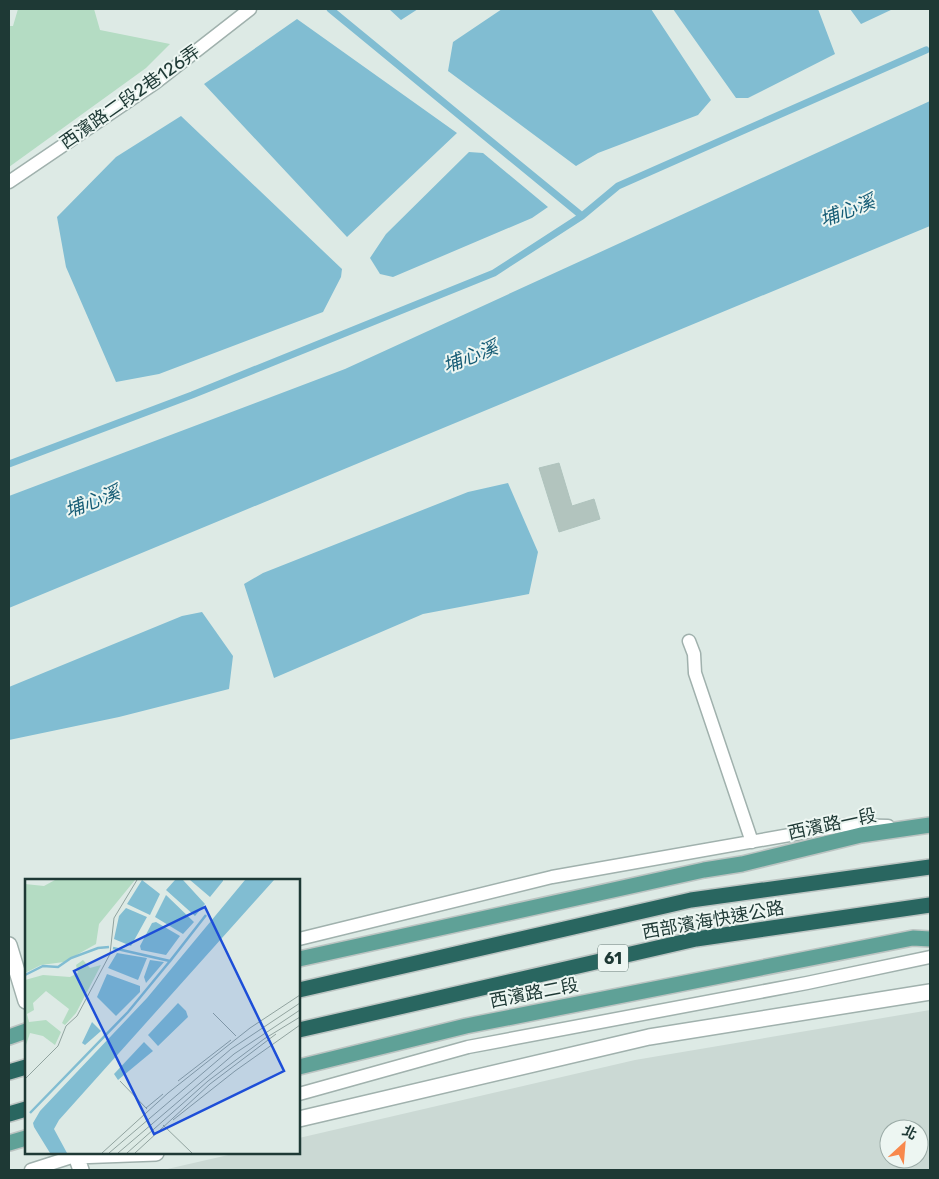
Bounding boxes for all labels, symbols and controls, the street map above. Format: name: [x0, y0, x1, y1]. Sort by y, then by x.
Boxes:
street label: 西濱路二段2巷126弄: [56, 40, 204, 154]
water label: 埔心溪: [816, 188, 881, 231]
water label: 埔心溪: [439, 334, 504, 377]
water label: 埔心溪: [61, 479, 126, 522]
street label: 西濱路一段: [786, 804, 878, 844]
inset map: [25, 879, 300, 1154]
street label: 西部濱海快速公路: [640, 897, 786, 943]
road number: 61: [598, 944, 628, 971]
street label: 西濱路二段: [488, 974, 580, 1012]
north arrow: [879, 1119, 929, 1169]
text: 北: [899, 1122, 919, 1143]

